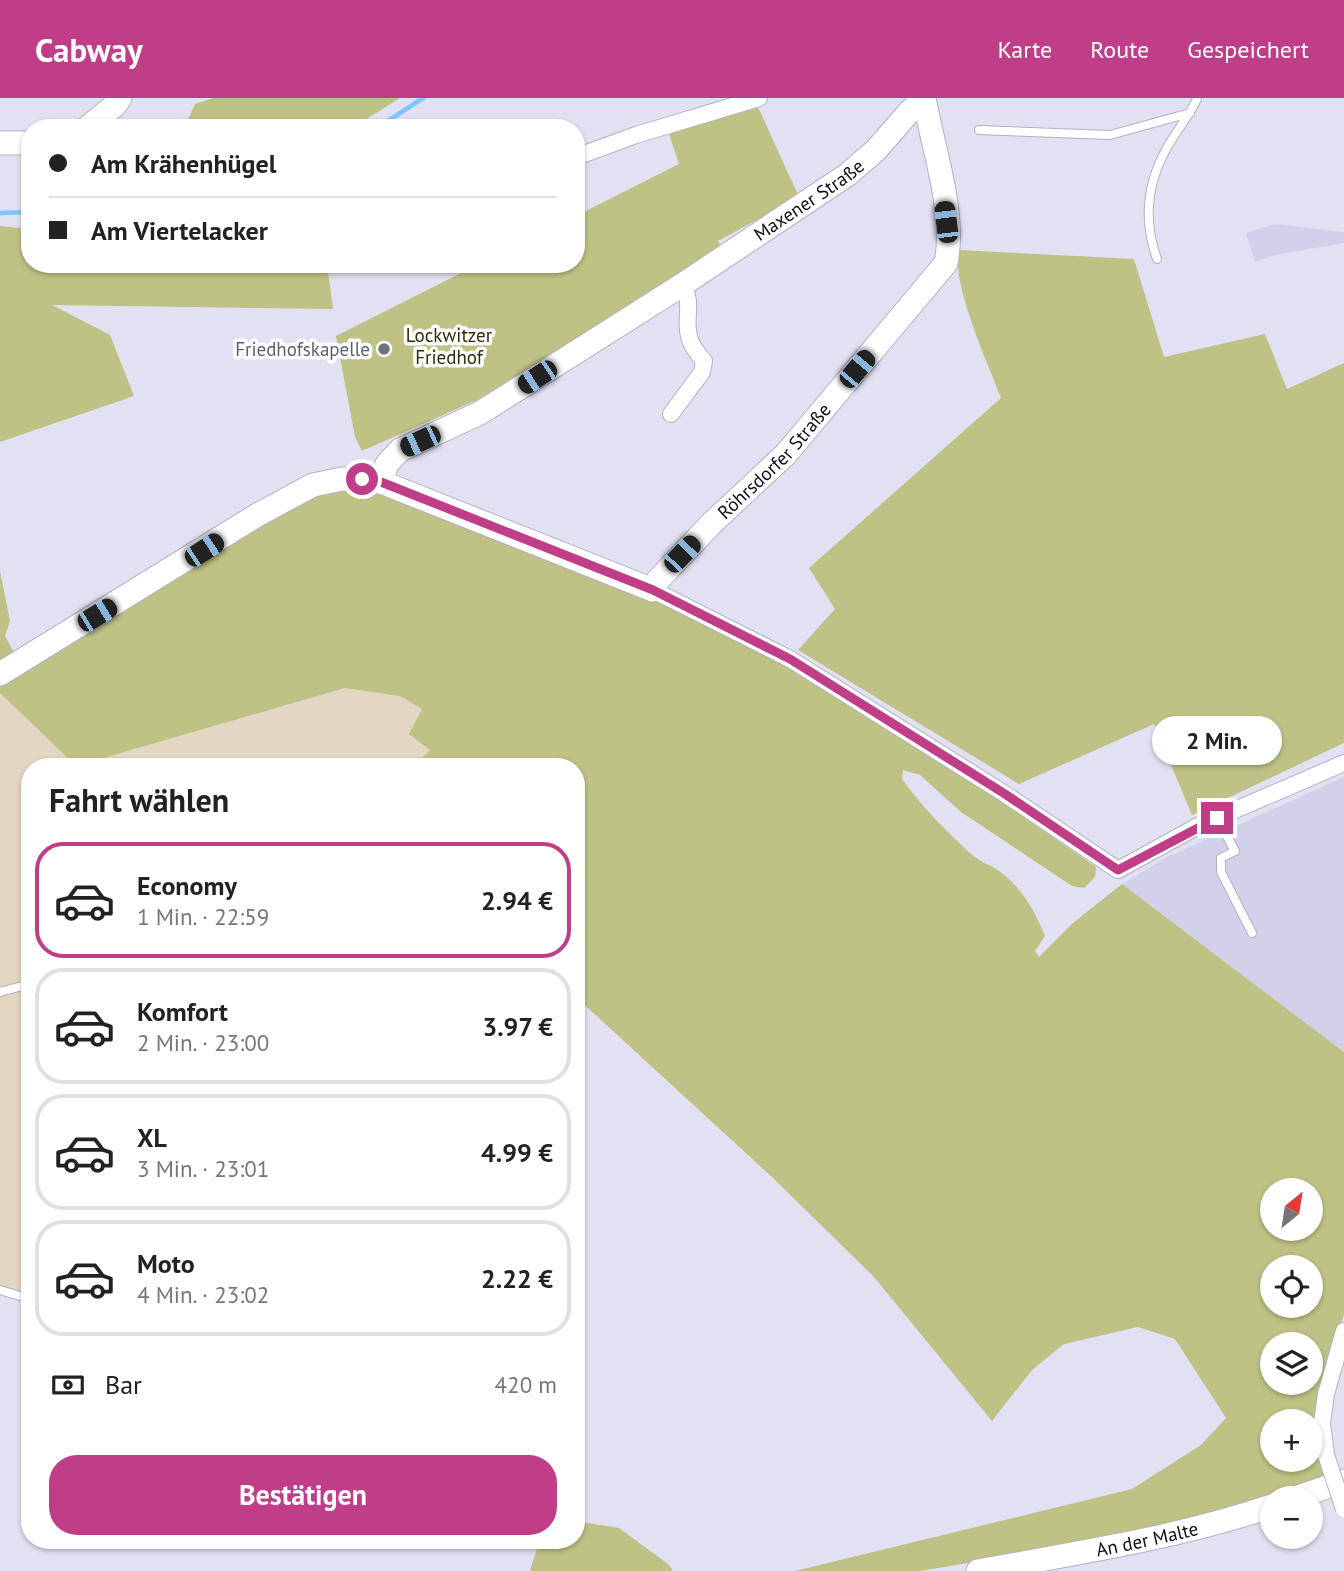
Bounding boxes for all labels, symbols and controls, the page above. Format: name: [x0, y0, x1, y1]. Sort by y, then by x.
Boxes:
text: Cabway: [35, 28, 143, 71]
text: Karte: [997, 34, 1052, 65]
text: Route: [1090, 34, 1149, 65]
text: Gespeichert: [1187, 34, 1309, 65]
text: Am Krähenhügel: [91, 147, 276, 180]
street label: Maxener Straße: [749, 154, 869, 246]
car: [934, 200, 959, 244]
text: Am Viertelacker: [91, 214, 268, 247]
park label: Lockwitzer Friedhof: [406, 323, 493, 369]
place label: Friedhofskapelle: [235, 337, 370, 361]
marker: Friedhofskapelle: [376, 341, 392, 357]
car: [836, 346, 879, 392]
car: [514, 357, 561, 397]
street label: Röhrsdorfer Straße: [712, 398, 836, 524]
car: [397, 423, 444, 459]
route start: [346, 463, 378, 495]
car: [181, 530, 228, 570]
car: [660, 532, 705, 576]
car: [74, 595, 121, 635]
callout: 2 Min.: [1152, 716, 1282, 766]
text: 2 Min.: [1186, 726, 1248, 755]
text: Fahrt wählen: [49, 779, 229, 821]
route end: [1201, 802, 1233, 834]
icon: car: [53, 869, 116, 932]
text: Economy: [137, 869, 237, 902]
text: 2.94 €: [481, 884, 553, 917]
text: 1 Min. · 22:59: [137, 902, 269, 931]
icon: car: [53, 995, 116, 1058]
text: Komfort: [137, 995, 228, 1028]
text: 3.97 €: [482, 1010, 553, 1043]
text: 2 Min. · 23:00: [137, 1028, 269, 1057]
icon: car: [53, 1121, 116, 1184]
text: XL: [137, 1121, 167, 1154]
text: 4.99 €: [481, 1136, 553, 1169]
text: 3 Min. · 23:01: [137, 1154, 269, 1183]
north arrow: [1260, 1178, 1323, 1241]
map controls: [1260, 1178, 1323, 1549]
icon: car: [53, 1247, 116, 1310]
text: Moto: [137, 1247, 195, 1280]
button: locate: [1260, 1255, 1323, 1318]
text: 2.22 €: [481, 1262, 553, 1295]
text: 4 Min. · 23:02: [137, 1280, 269, 1309]
button: layers: [1260, 1332, 1323, 1395]
icon: cash: [49, 1366, 87, 1404]
text: Bar: [105, 1368, 142, 1401]
text: 420 m: [495, 1370, 557, 1399]
button: +: [1260, 1409, 1323, 1472]
button: Bestätigen: [49, 1455, 557, 1535]
button: −: [1260, 1486, 1323, 1549]
street label: An der Malte: [1094, 1516, 1201, 1561]

